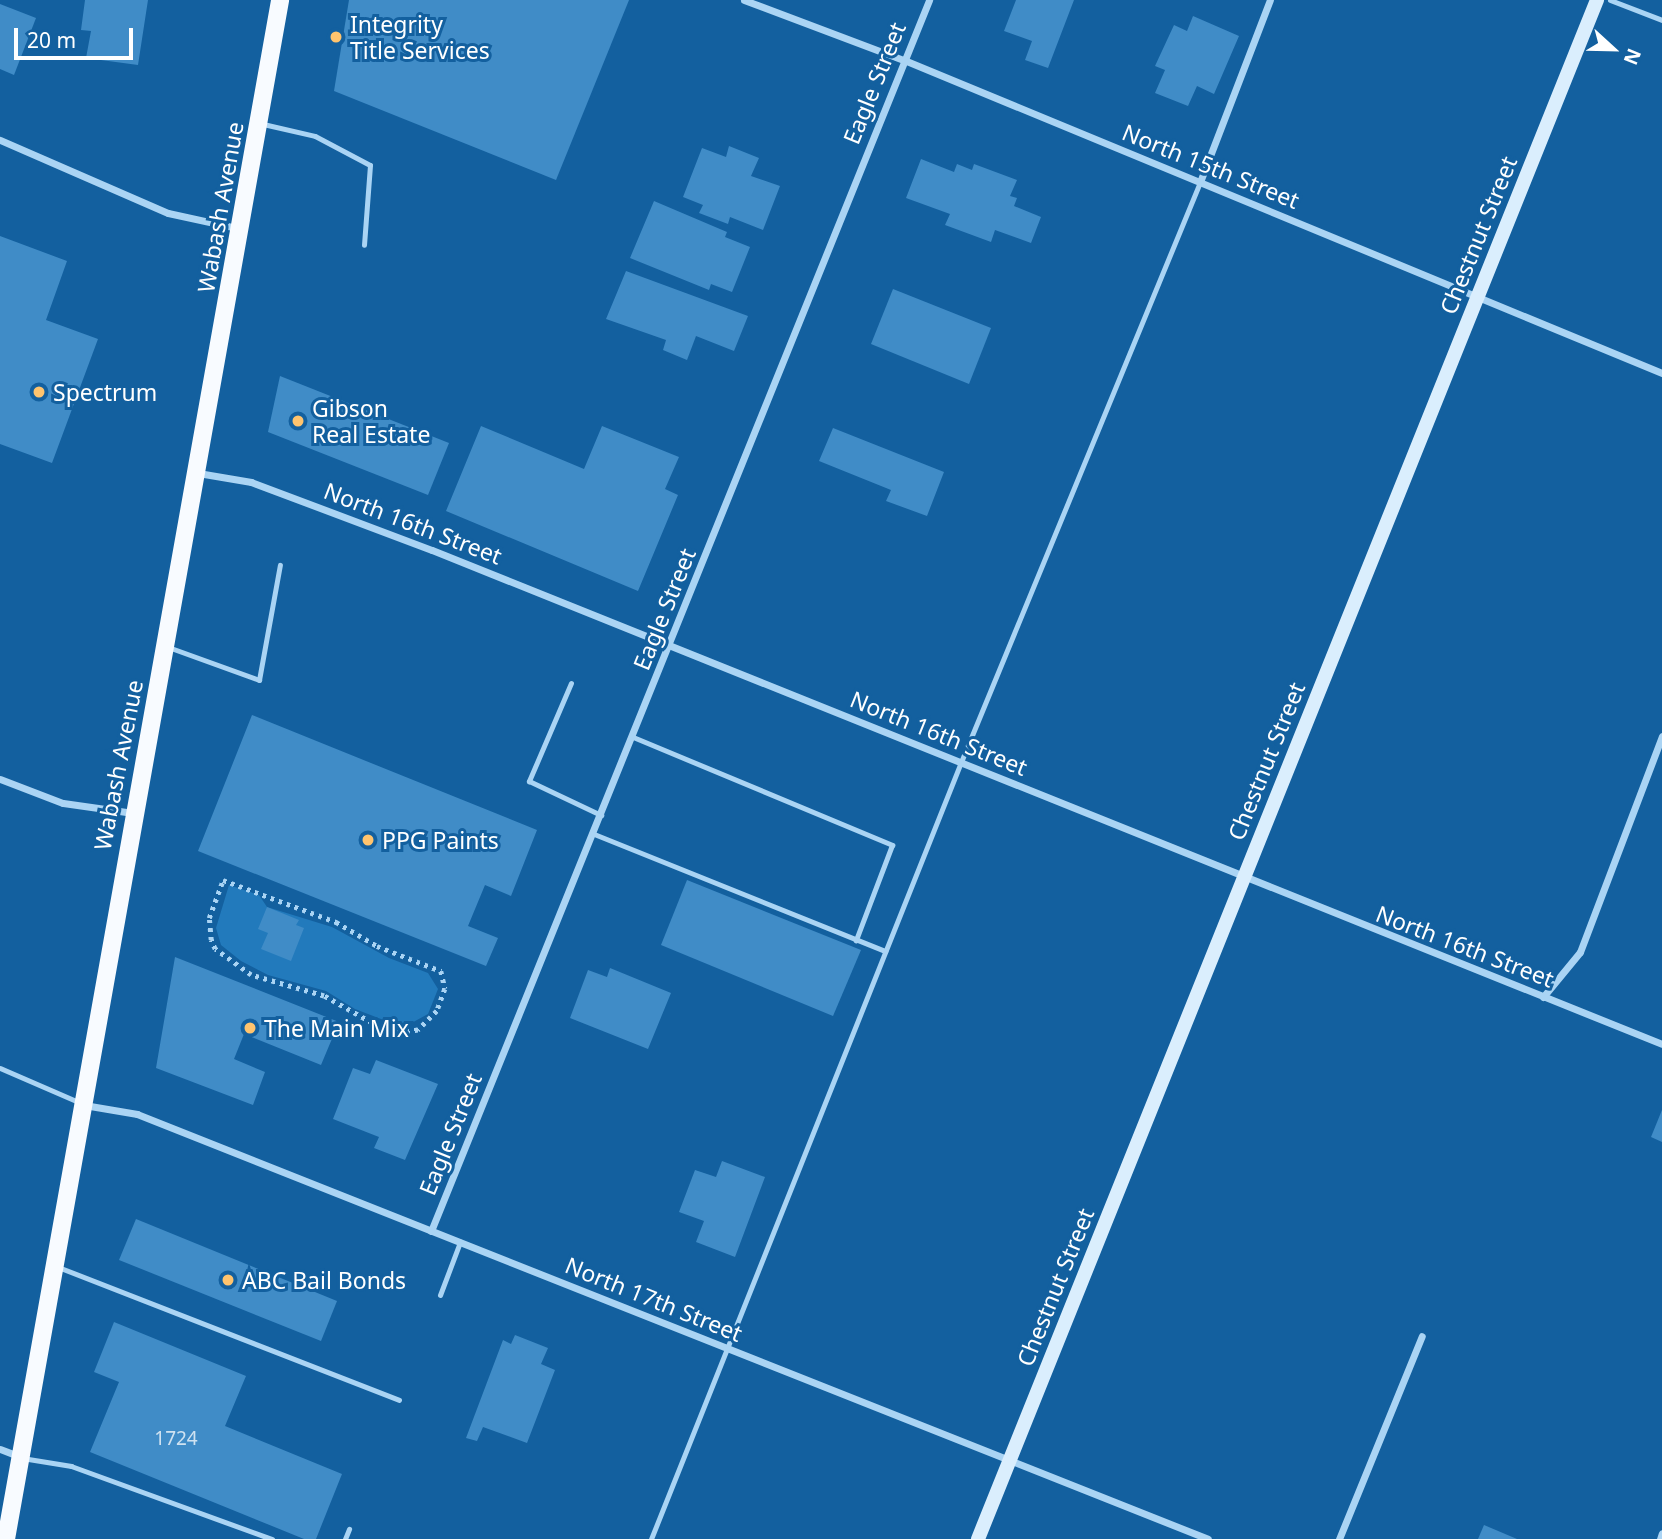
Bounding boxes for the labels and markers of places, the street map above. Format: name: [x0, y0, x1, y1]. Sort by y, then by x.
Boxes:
place label: Integrity Title Services: [350, 10, 490, 64]
marker: Integrity Title Services: [328, 29, 344, 45]
place label: Spectrum: [53, 378, 157, 406]
marker: Spectrum: [31, 384, 47, 400]
place label: Gibson Real Estate: [312, 394, 430, 448]
marker: Gibson Real Estate: [290, 413, 306, 429]
place label: PPG Paints: [382, 826, 499, 854]
marker: PPG Paints: [360, 832, 376, 848]
place label: The Main Mix: [264, 1014, 409, 1042]
marker: The Main Mix: [242, 1020, 258, 1036]
place label: ABC Bail Bonds: [242, 1266, 406, 1294]
marker: ABC Bail Bonds: [220, 1272, 236, 1288]

